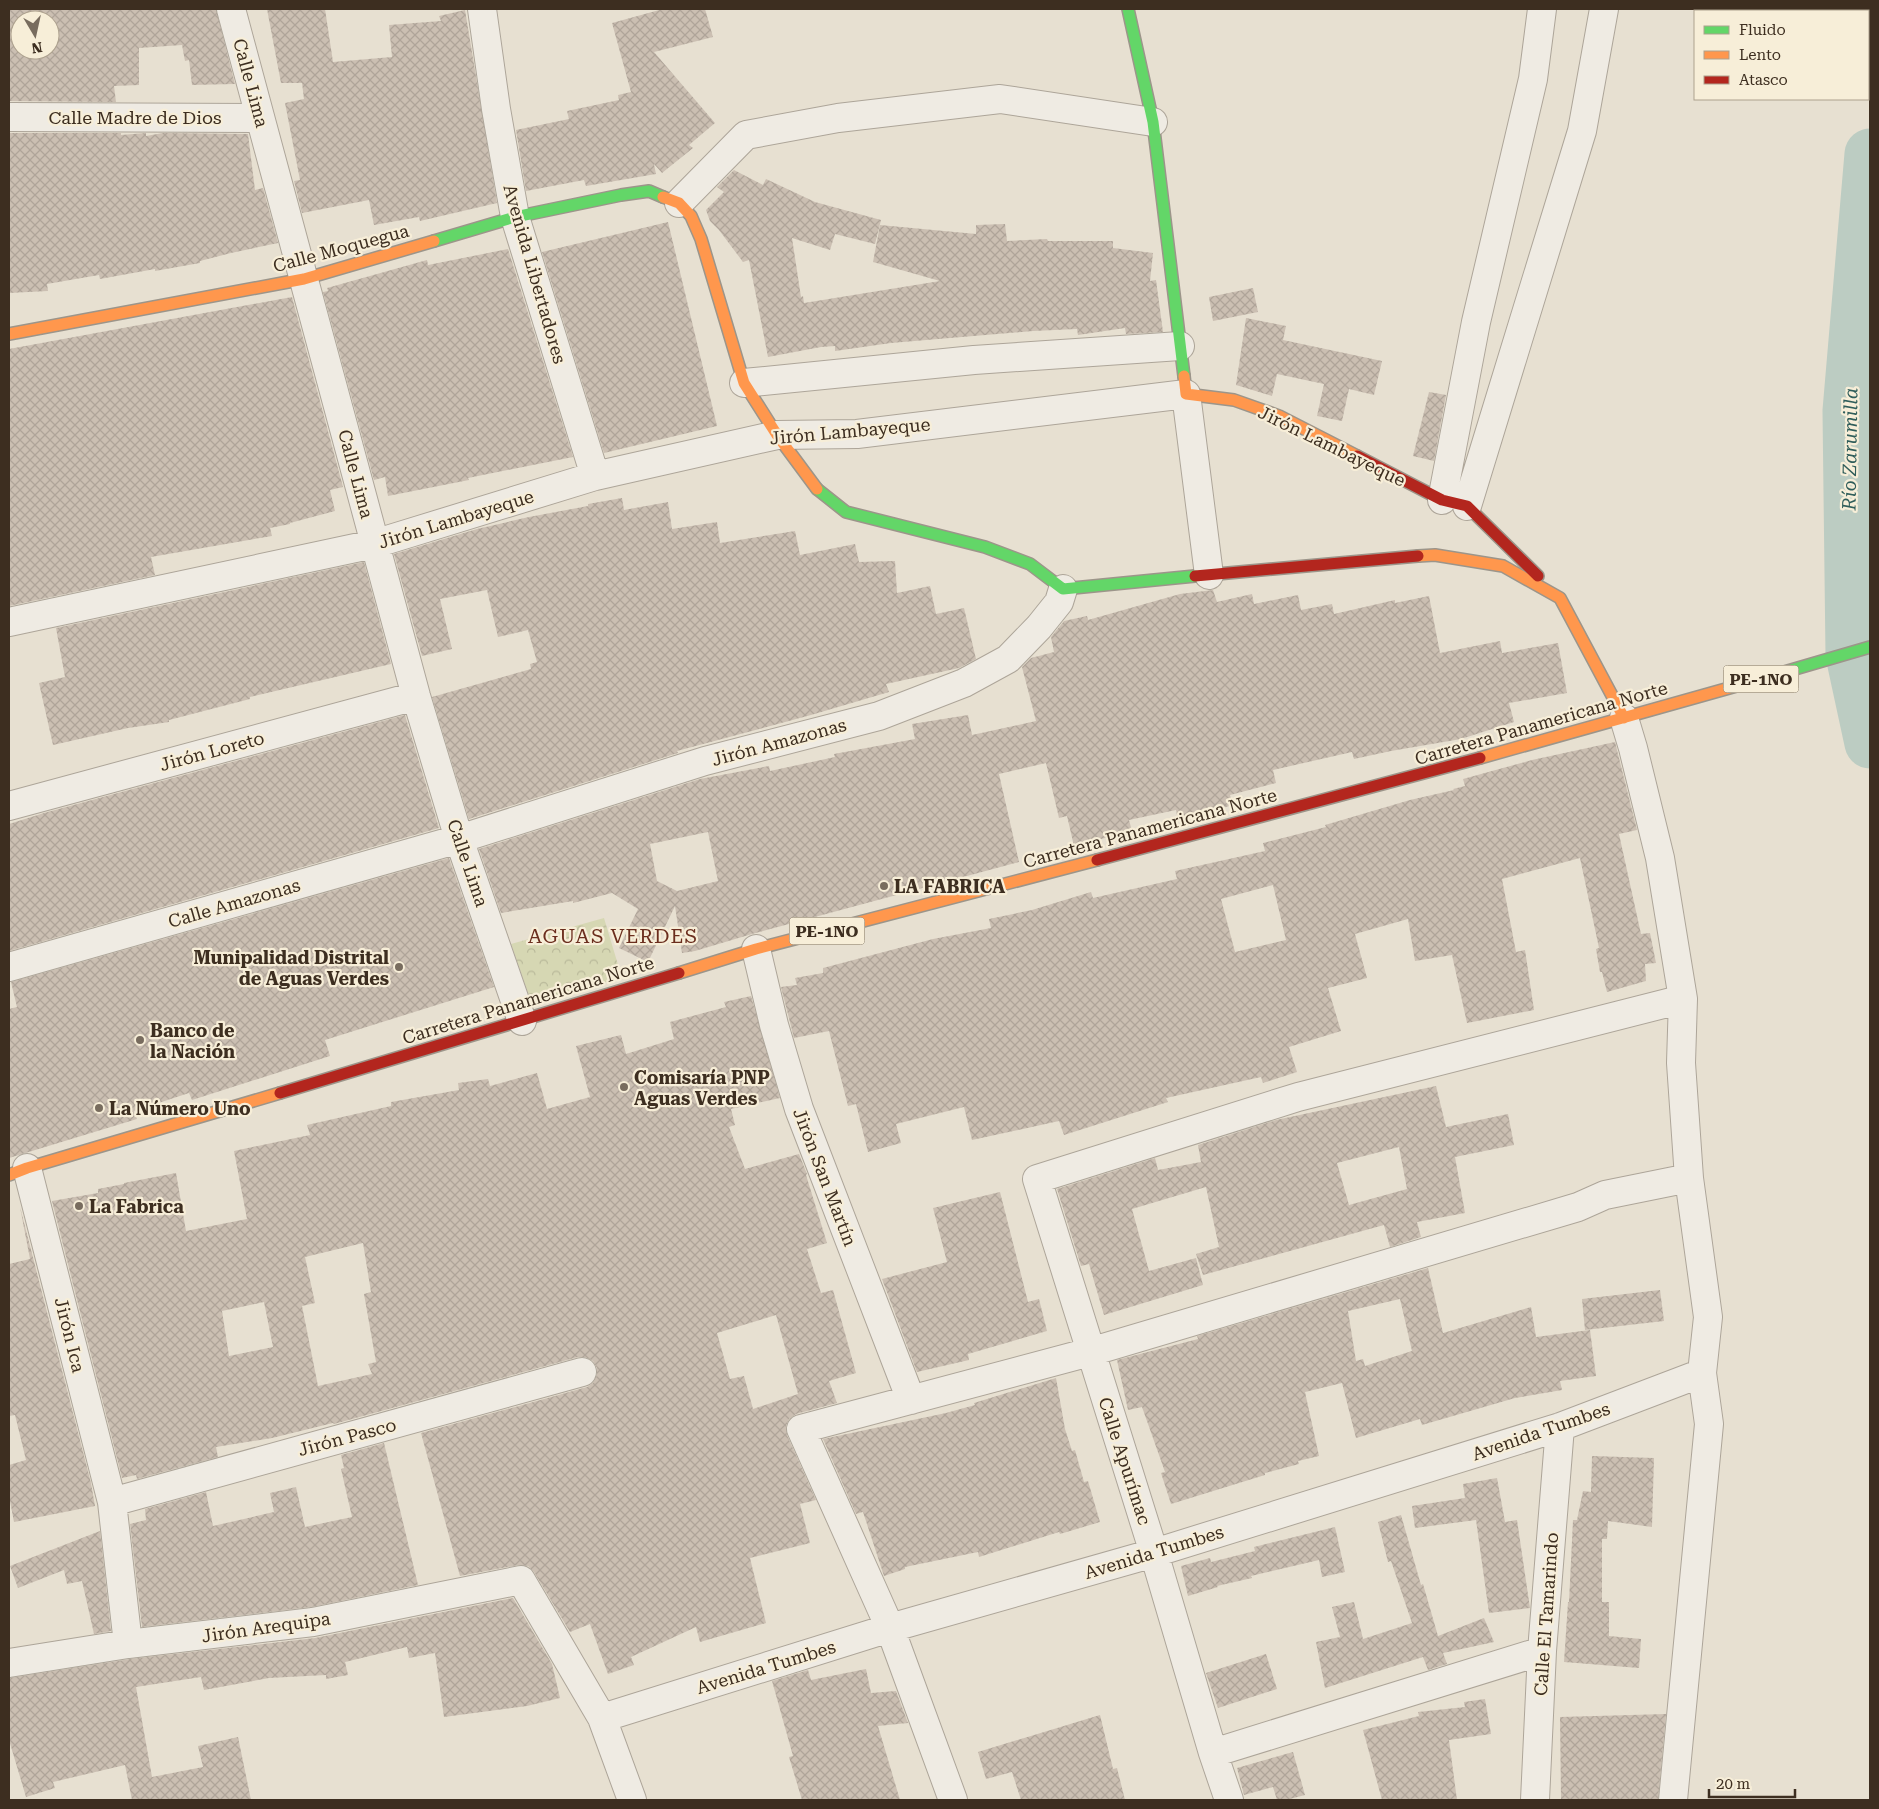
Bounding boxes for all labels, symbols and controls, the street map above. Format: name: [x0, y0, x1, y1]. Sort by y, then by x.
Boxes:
north arrow: [10, 10, 60, 60]
legend: [1694, 10, 1869, 100]
text: Fluido: [1739, 21, 1786, 39]
street label: Calle Lima: [229, 36, 273, 130]
text: N: [30, 39, 44, 57]
text: Lento: [1739, 46, 1781, 64]
text: Atasco: [1739, 71, 1788, 89]
street label: Calle Madre de Dios: [48, 107, 222, 128]
street label: Avenida Libertadores: [499, 182, 571, 366]
street label: Calle Moquegua: [271, 220, 412, 276]
water label: Río Zarumilla: [1837, 387, 1863, 512]
street label: Jirón Lambayeque: [1255, 401, 1409, 491]
street label: Jirón Lambayeque: [769, 414, 931, 448]
street label: Calle Lima: [334, 427, 378, 521]
street label: Jirón Lambayeque: [376, 485, 536, 553]
road number: PE-1NO: [1724, 666, 1798, 692]
street label: Carretera Panamericana Norte: [1412, 677, 1670, 769]
street label: Jirón Amazonas: [709, 714, 849, 770]
street label: Jirón Loreto: [157, 727, 267, 775]
street label: Carretera Panamericana Norte: [1021, 784, 1279, 872]
street label: Calle Lima: [443, 816, 493, 910]
street label: Calle Amazonas: [166, 874, 302, 932]
place label: LA FABRICA: [894, 876, 1005, 897]
marker: LA FABRICA: [878, 880, 890, 892]
road number: PE-1NO: [790, 918, 864, 944]
district label: AGUAS VERDES: [528, 924, 698, 948]
place label: Munipalidad Distrital de Aguas Verdes: [193, 947, 389, 989]
street label: Carretera Panamericana Norte: [400, 952, 656, 1048]
marker: Munipalidad Distrital de Aguas Verdes: [393, 961, 405, 973]
place label: Banco de la Nación: [150, 1020, 235, 1062]
marker: Banco de la Nación: [134, 1034, 146, 1046]
place label: Comisaría PNP Aguas Verdes: [634, 1067, 770, 1109]
marker: Comisaría PNP Aguas Verdes: [618, 1081, 630, 1093]
place label: La Número Uno: [109, 1098, 251, 1119]
marker: La Número Uno: [93, 1102, 105, 1114]
street label: Jirón San Martín: [789, 1105, 861, 1249]
place label: La Fabrica: [89, 1196, 184, 1217]
marker: La Fabrica: [73, 1200, 85, 1212]
street label: Jirón Ica: [51, 1295, 90, 1375]
street label: Calle Apurímac: [1094, 1395, 1156, 1527]
street label: Avenida Tumbes: [1469, 1398, 1613, 1464]
street label: Jirón Pasco: [296, 1414, 398, 1460]
street label: Avenida Tumbes: [1082, 1521, 1226, 1583]
street label: Calle El Tamarindo: [1530, 1531, 1562, 1697]
street label: Jirón Arequipa: [200, 1608, 332, 1646]
street label: Avenida Tumbes: [694, 1636, 838, 1698]
scale bar: [1709, 1766, 1795, 1798]
text: 20 m: [1716, 1775, 1751, 1793]

